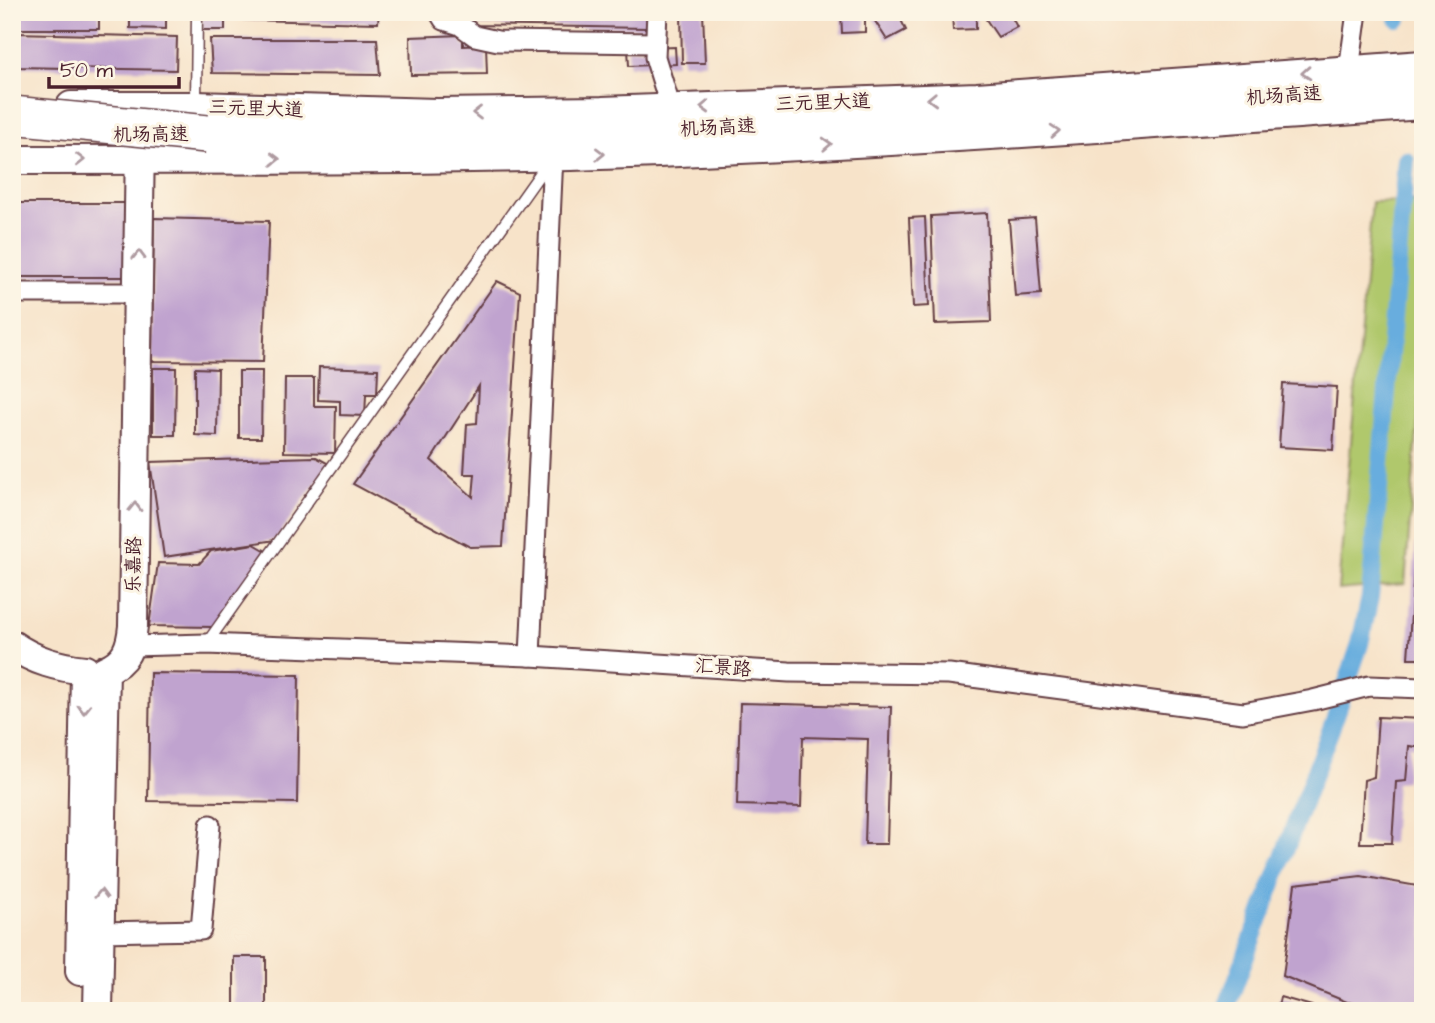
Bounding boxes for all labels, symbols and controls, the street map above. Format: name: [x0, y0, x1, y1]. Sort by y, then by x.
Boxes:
scale bar: [49, 46, 178, 90]
text: 50 m: [60, 56, 114, 85]
one-way arrow: [1300, 65, 1311, 80]
street label: 机场高速: [1245, 80, 1323, 112]
street label: 三元里大道: [775, 88, 871, 118]
one-way arrow: [926, 91, 937, 106]
street label: 三元里大道: [208, 94, 304, 124]
one-way arrow: [699, 100, 710, 115]
one-way arrow: [472, 105, 482, 121]
street label: 机场高速: [679, 113, 757, 143]
street label: 机场高速: [113, 121, 189, 149]
one-way arrow: [1049, 124, 1060, 139]
one-way arrow: [822, 137, 833, 152]
one-way arrow: [595, 146, 606, 162]
one-way arrow: [269, 151, 280, 166]
one-way arrow: [75, 152, 86, 167]
one-way arrow: [131, 250, 146, 261]
one-way arrow: [127, 502, 143, 512]
street label: 乐嘉路: [120, 536, 148, 594]
street label: 汇景路: [694, 653, 752, 683]
one-way arrow: [76, 705, 92, 715]
one-way arrow: [93, 888, 108, 899]

